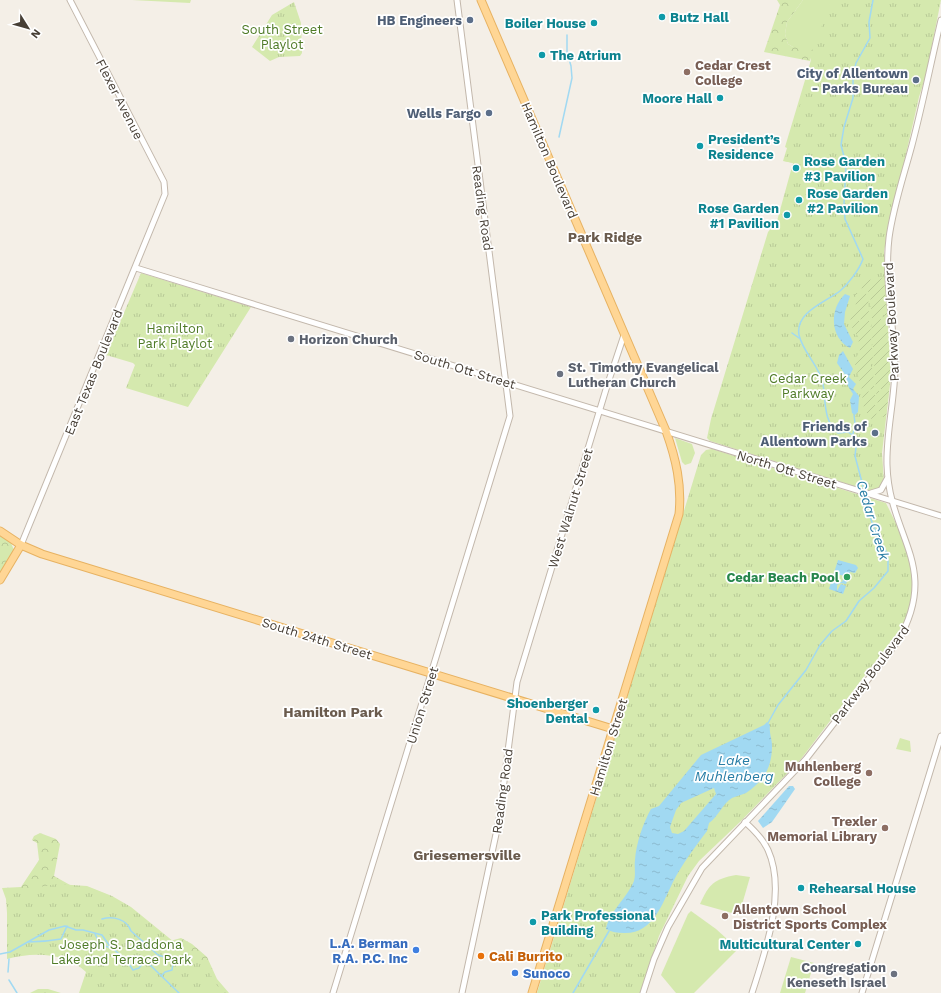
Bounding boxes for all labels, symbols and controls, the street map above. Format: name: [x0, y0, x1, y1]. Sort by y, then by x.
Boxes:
north arrow: [8, 8, 48, 48]
place label: Butz Hall: [670, 10, 729, 25]
marker: Butz Hall: [657, 12, 667, 22]
place label: HB Engineers: [377, 13, 462, 28]
marker: HB Engineers: [465, 15, 475, 25]
place label: Boiler House: [505, 16, 586, 31]
marker: Boiler House: [589, 18, 599, 28]
park label: South Street Playlot: [241, 22, 323, 52]
text: N: [28, 27, 43, 41]
place label: The Atrium: [550, 48, 621, 63]
marker: The Atrium: [537, 50, 547, 60]
street label: Flexer Avenue: [93, 57, 146, 142]
place label: Cedar Crest College: [695, 58, 771, 88]
place label: City of Allentown - Parks Bureau: [797, 66, 908, 96]
marker: Cedar Crest College: [682, 67, 692, 77]
marker: City of Allentown - Parks Bureau: [911, 75, 921, 85]
place label: Moore Hall: [642, 91, 713, 106]
marker: Moore Hall: [715, 93, 725, 103]
street label: Hamilton Boulevard: [518, 100, 581, 221]
place label: Wells Fargo: [407, 106, 481, 121]
marker: Wells Fargo: [484, 108, 494, 118]
place label: President’s Residence: [708, 132, 780, 162]
marker: President’s Residence: [695, 141, 705, 151]
place label: Rose Garden #3 Pavilion: [804, 154, 885, 184]
marker: Rose Garden #3 Pavilion: [791, 163, 801, 173]
street label: Reading Road: [469, 164, 496, 252]
place label: Rose Garden #2 Pavilion: [807, 186, 888, 216]
marker: Rose Garden #2 Pavilion: [794, 195, 804, 205]
place label: Rose Garden #1 Pavilion: [698, 201, 779, 231]
marker: Rose Garden #1 Pavilion: [782, 210, 792, 220]
district label: Park Ridge: [568, 229, 642, 245]
street label: Parkway Boulevard: [881, 262, 902, 382]
street label: East Texas Boulevard: [61, 307, 126, 437]
park label: Hamilton Park Playlot: [138, 321, 213, 351]
place label: Horizon Church: [299, 332, 398, 347]
marker: Horizon Church: [286, 334, 296, 344]
street label: South Ott Street: [412, 347, 518, 392]
place label: St. Timothy Evangelical Lutheran Church: [568, 360, 719, 390]
marker: St. Timothy Evangelical Lutheran Church: [555, 369, 565, 379]
park label: Cedar Creek Parkway: [769, 371, 847, 401]
place label: Friends of Allentown Parks: [761, 419, 868, 449]
marker: Friends of Allentown Parks: [870, 428, 880, 438]
street label: West Walnut Street: [545, 446, 596, 570]
street label: North Ott Street: [735, 447, 839, 492]
water label: Cedar Creek: [853, 478, 893, 562]
place label: Cedar Beach Pool: [726, 570, 840, 585]
marker: Cedar Beach Pool: [842, 572, 852, 582]
street label: South 24th Street: [260, 615, 374, 663]
street label: Parkway Boulevard: [829, 622, 912, 726]
street label: Union Street: [404, 664, 442, 746]
place label: Shoenberger Dental: [507, 696, 589, 726]
street label: Hamilton Street: [587, 696, 631, 798]
district label: Hamilton Park: [283, 704, 383, 720]
marker: Shoenberger Dental: [591, 705, 601, 715]
street label: Reading Road: [489, 747, 516, 835]
water label: Lake Muhlenberg: [694, 752, 774, 784]
place label: Muhlenberg College: [785, 759, 862, 789]
marker: Muhlenberg College: [864, 768, 874, 778]
place label: Trexler Memorial Library: [767, 814, 878, 844]
marker: Trexler Memorial Library: [880, 823, 890, 833]
district label: Griesemersville: [413, 847, 521, 863]
place label: Rehearsal House: [809, 881, 917, 896]
marker: Rehearsal House: [796, 883, 806, 893]
place label: Allentown School District Sports Complex: [733, 902, 887, 932]
place label: Park Professional Building: [541, 908, 655, 938]
marker: Allentown School District Sports Complex: [720, 911, 730, 921]
marker: Park Professional Building: [528, 917, 538, 927]
place label: L.A. Berman R.A. P.C. Inc: [330, 936, 409, 966]
park label: Joseph S. Daddona Lake and Terrace Park: [51, 937, 192, 967]
place label: Multicultural Center: [719, 937, 850, 952]
marker: Multicultural Center: [853, 939, 863, 949]
marker: L.A. Berman R.A. P.C. Inc: [411, 945, 421, 955]
place label: Cali Burrito: [489, 949, 563, 964]
marker: Cali Burrito: [476, 951, 486, 961]
place label: Congregation Keneseth Israel: [787, 960, 887, 990]
place label: Sunoco: [523, 966, 571, 981]
marker: Sunoco: [510, 968, 520, 978]
marker: Congregation Keneseth Israel: [889, 969, 899, 979]

